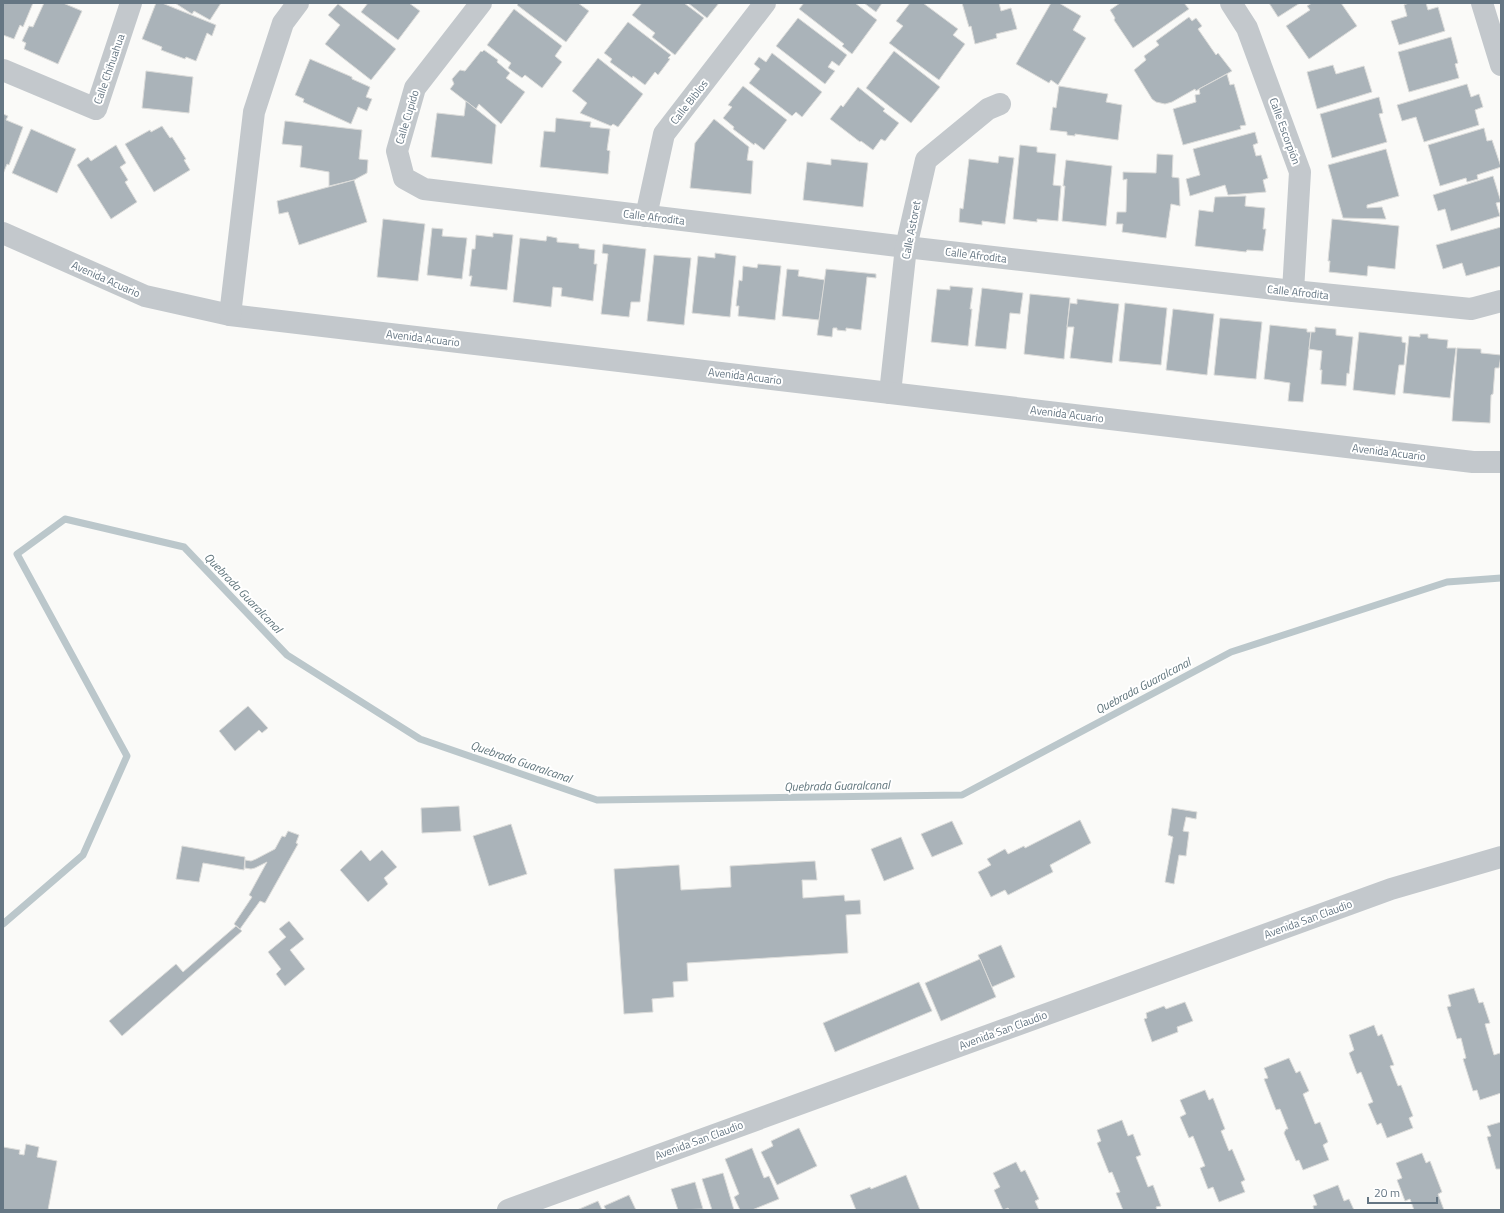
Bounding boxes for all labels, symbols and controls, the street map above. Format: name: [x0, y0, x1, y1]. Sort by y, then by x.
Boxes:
street label: Calle Chihuahua: [89, 31, 129, 106]
street label: Calle Biblos: [666, 76, 712, 128]
street label: Calle Cupido: [391, 88, 423, 146]
street label: Calle Escorpión: [1266, 95, 1305, 167]
street label: Calle Astoret: [898, 199, 925, 260]
street label: Calle Afrodita: [622, 205, 686, 229]
street label: Calle Afrodita: [944, 243, 1008, 267]
street label: Avenida Acuario: [69, 257, 143, 301]
street label: Calle Afrodita: [1266, 281, 1330, 303]
street label: Avenida Acuario: [385, 326, 461, 350]
street label: Avenida Acuario: [707, 364, 783, 388]
street label: Avenida Acuario: [1029, 402, 1105, 426]
street label: Avenida Acuario: [1351, 440, 1427, 464]
water label: Quebrada Guaralcanal: [200, 548, 288, 638]
water label: Quebrada Guaralcanal: [1092, 652, 1195, 719]
water label: Quebrada Guaralcanal: [468, 735, 576, 788]
water label: Quebrada Guaralcanal: [784, 775, 891, 796]
street label: Avenida San Claudio: [1262, 896, 1355, 942]
street label: Avenida San Claudio: [957, 1007, 1050, 1053]
street label: Avenida San Claudio: [653, 1117, 746, 1163]
scale bar: [1368, 1179, 1437, 1205]
text: 20 m: [1374, 1183, 1400, 1202]

